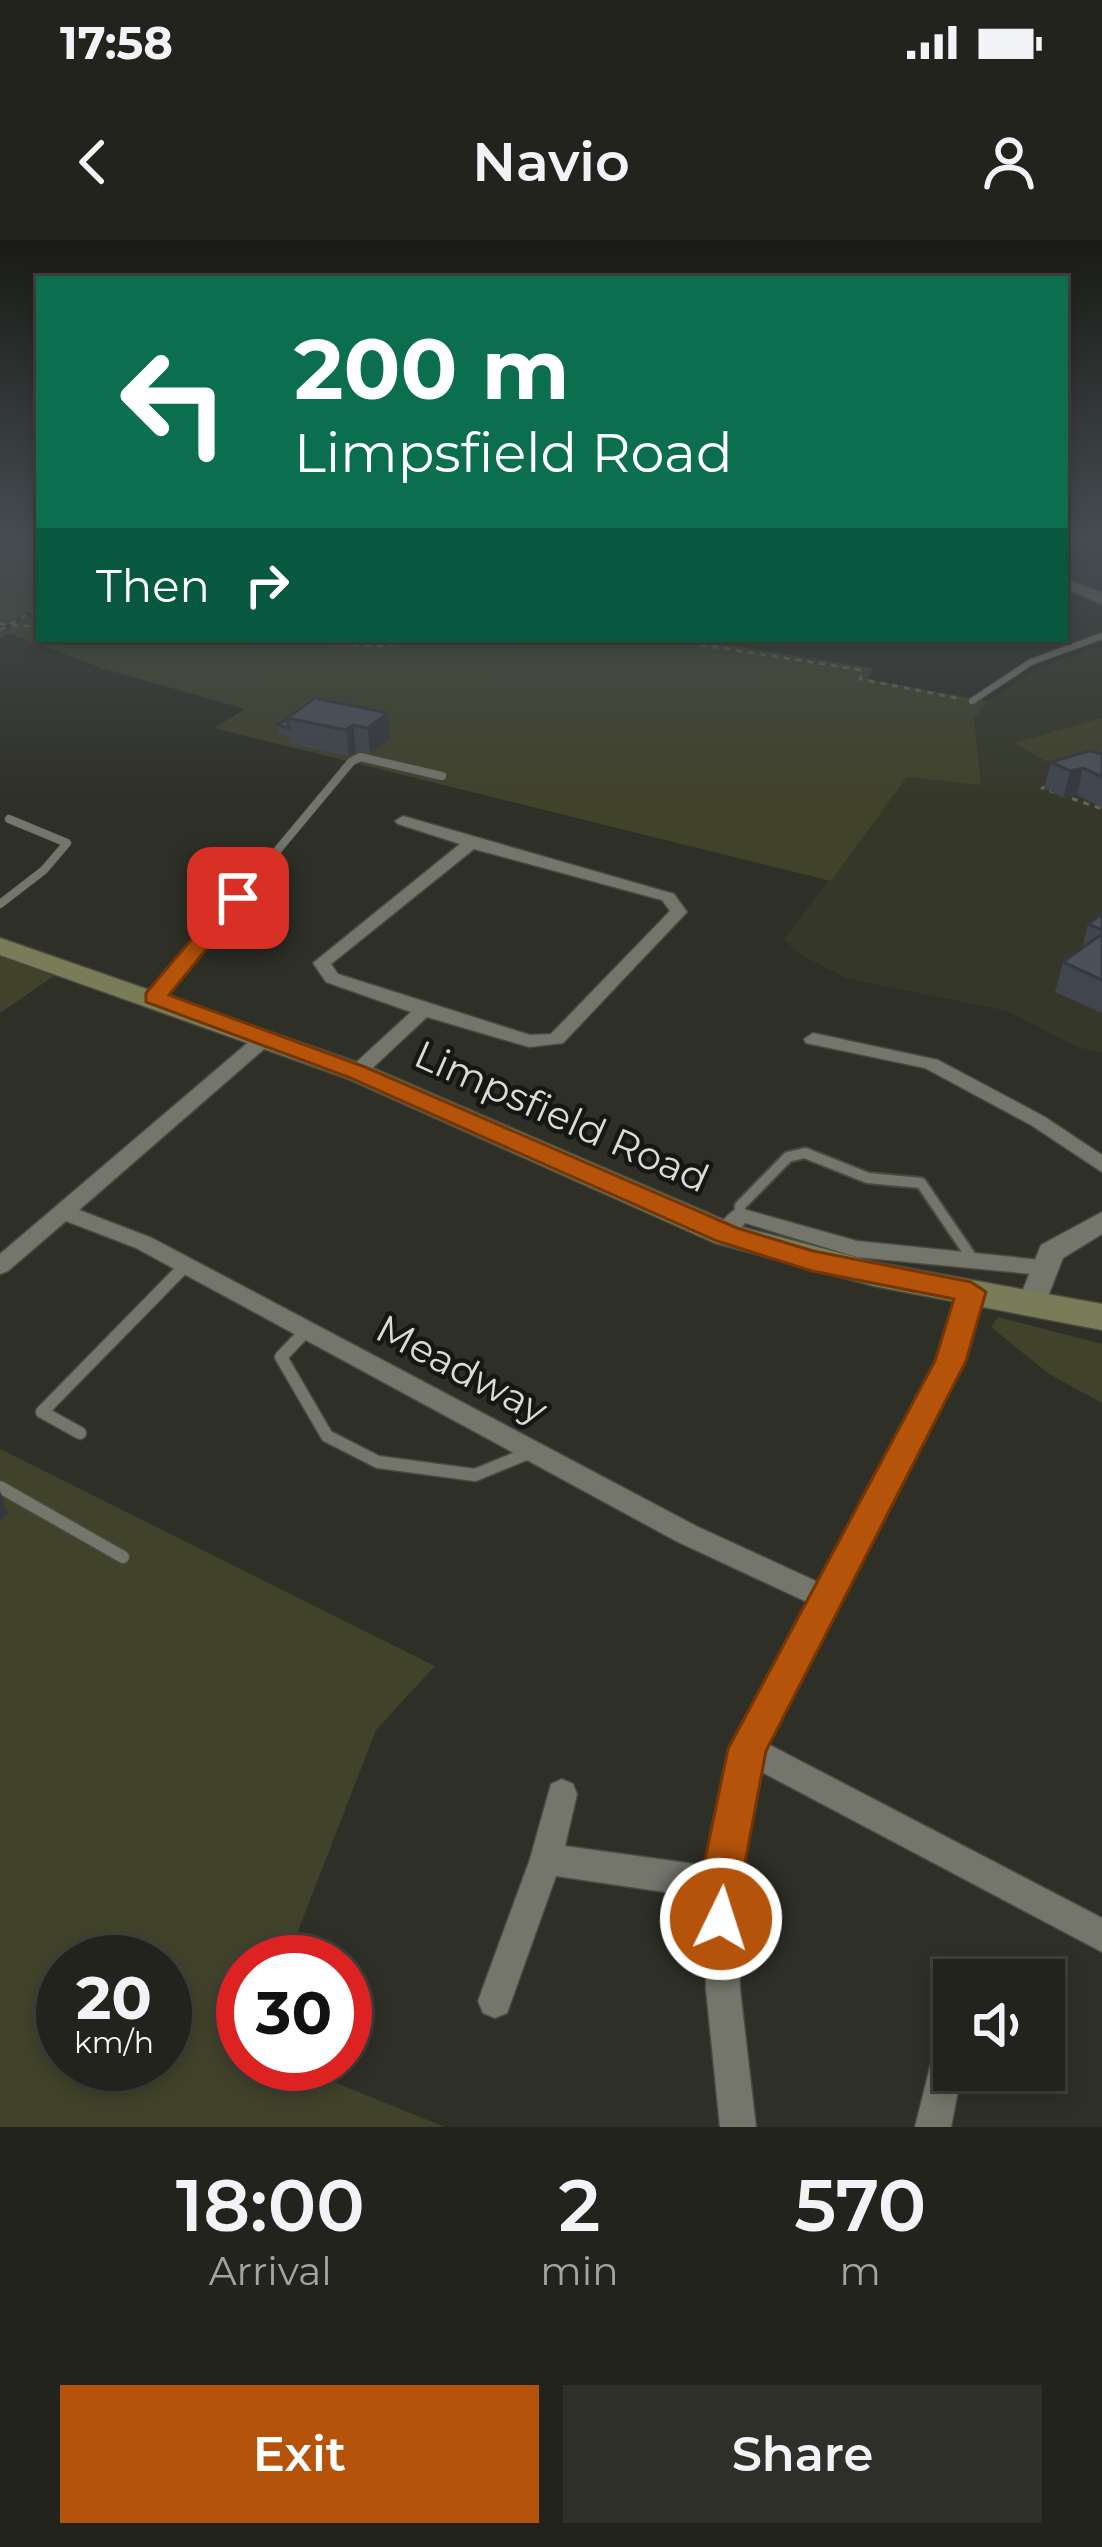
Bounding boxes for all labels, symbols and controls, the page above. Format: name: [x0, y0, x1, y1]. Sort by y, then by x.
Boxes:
text: 17:58: [60, 15, 173, 70]
icon: back: [60, 129, 126, 195]
text: Navio: [472, 129, 630, 195]
icon: person: [976, 129, 1042, 195]
text: 200 m: [294, 318, 570, 420]
icon: left: [96, 324, 252, 480]
text: Limpsfield Road: [294, 420, 733, 486]
icon: right: [234, 552, 300, 618]
text: Then: [96, 558, 210, 613]
pin: [187, 847, 289, 949]
icon: arrive: [205, 865, 271, 931]
street label: Limpsfield Road: [408, 1030, 716, 1202]
street label: Meadway: [368, 1304, 556, 1434]
position arrow: [658, 1856, 784, 1982]
speed limit sign: 30: [216, 1935, 372, 2091]
map controls: [933, 1959, 1065, 2091]
button: sound: [933, 1959, 1065, 2091]
text: 20: [76, 1961, 152, 2034]
text: km/h: [74, 2024, 154, 2061]
text: 18:00: [176, 2161, 365, 2249]
text: 2: [558, 2161, 600, 2249]
text: 570: [794, 2161, 926, 2249]
text: Arrival: [209, 2247, 332, 2295]
text: min: [540, 2247, 619, 2295]
text: m: [840, 2247, 881, 2295]
button: Exit: [60, 2385, 539, 2523]
button: Share: [563, 2385, 1042, 2523]

